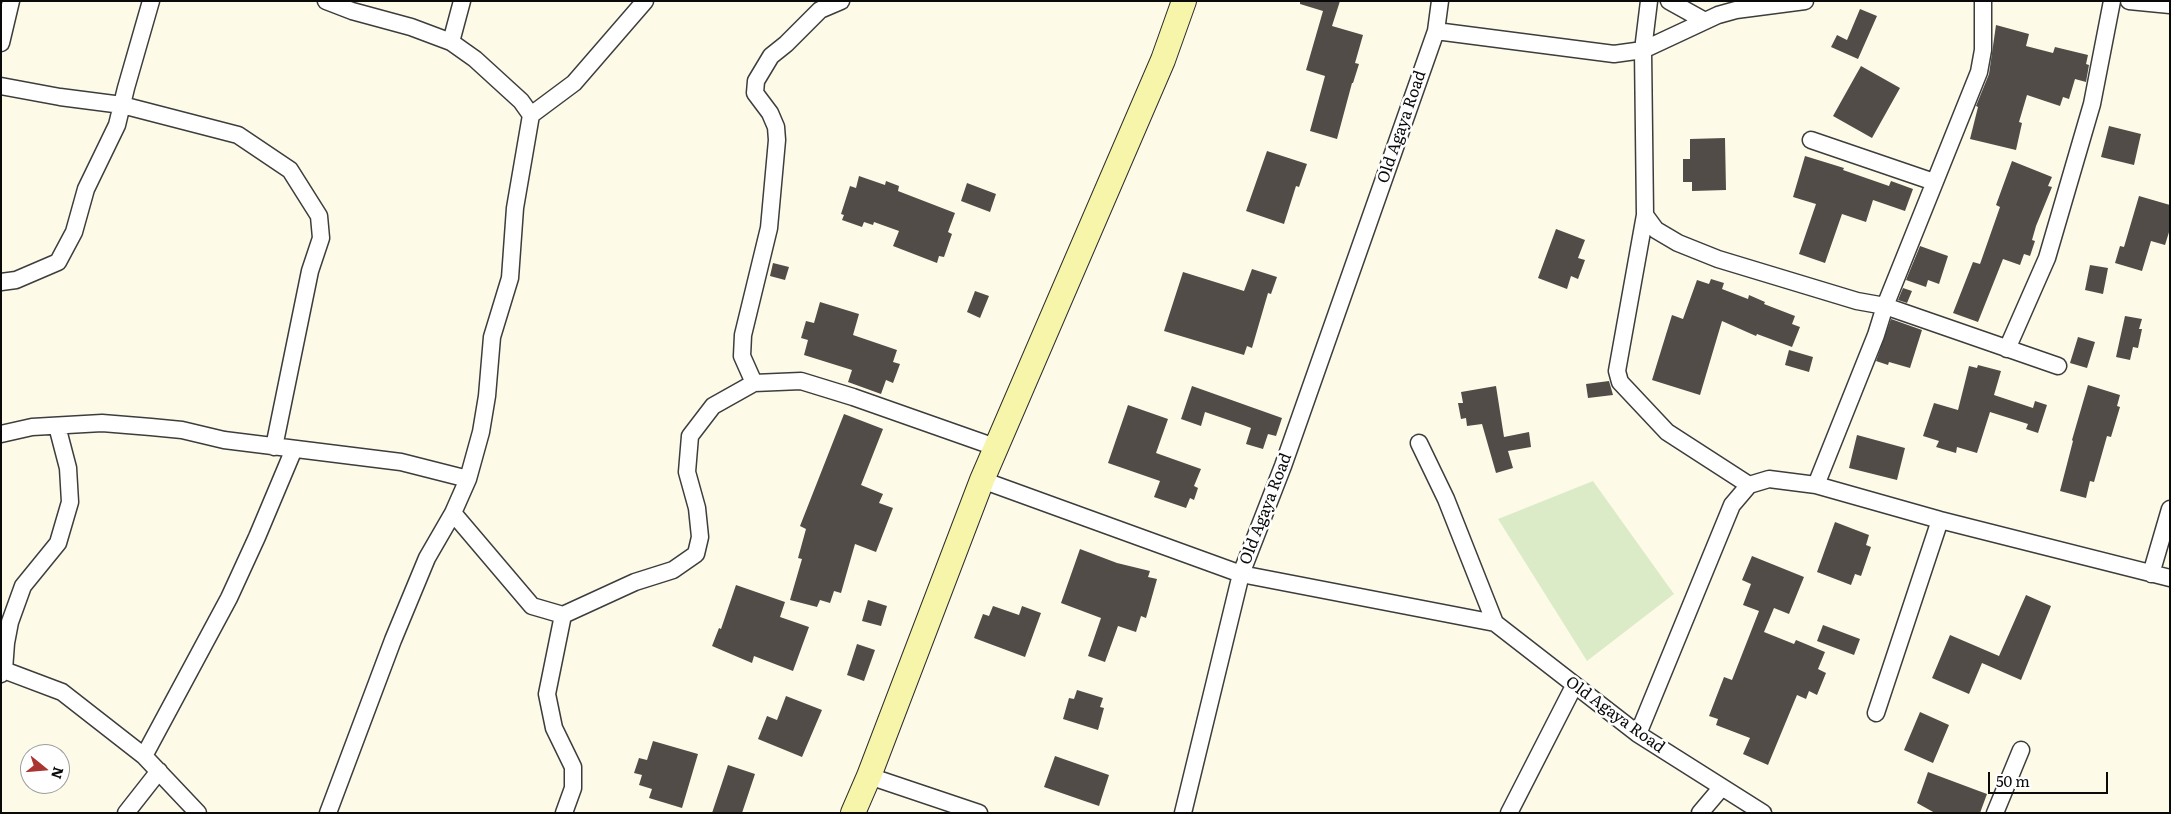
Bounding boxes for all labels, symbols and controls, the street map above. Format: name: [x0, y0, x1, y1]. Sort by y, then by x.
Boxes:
street label: Old Agaya Road: [1374, 68, 1430, 186]
street label: Old Agaya Road: [1236, 450, 1296, 568]
street label: Old Agaya Road: [1562, 673, 1668, 757]
north arrow: [20, 744, 70, 794]
scale bar: [1991, 762, 2111, 794]
text: N: [47, 765, 70, 782]
text: 50 m: [1996, 769, 2030, 792]

